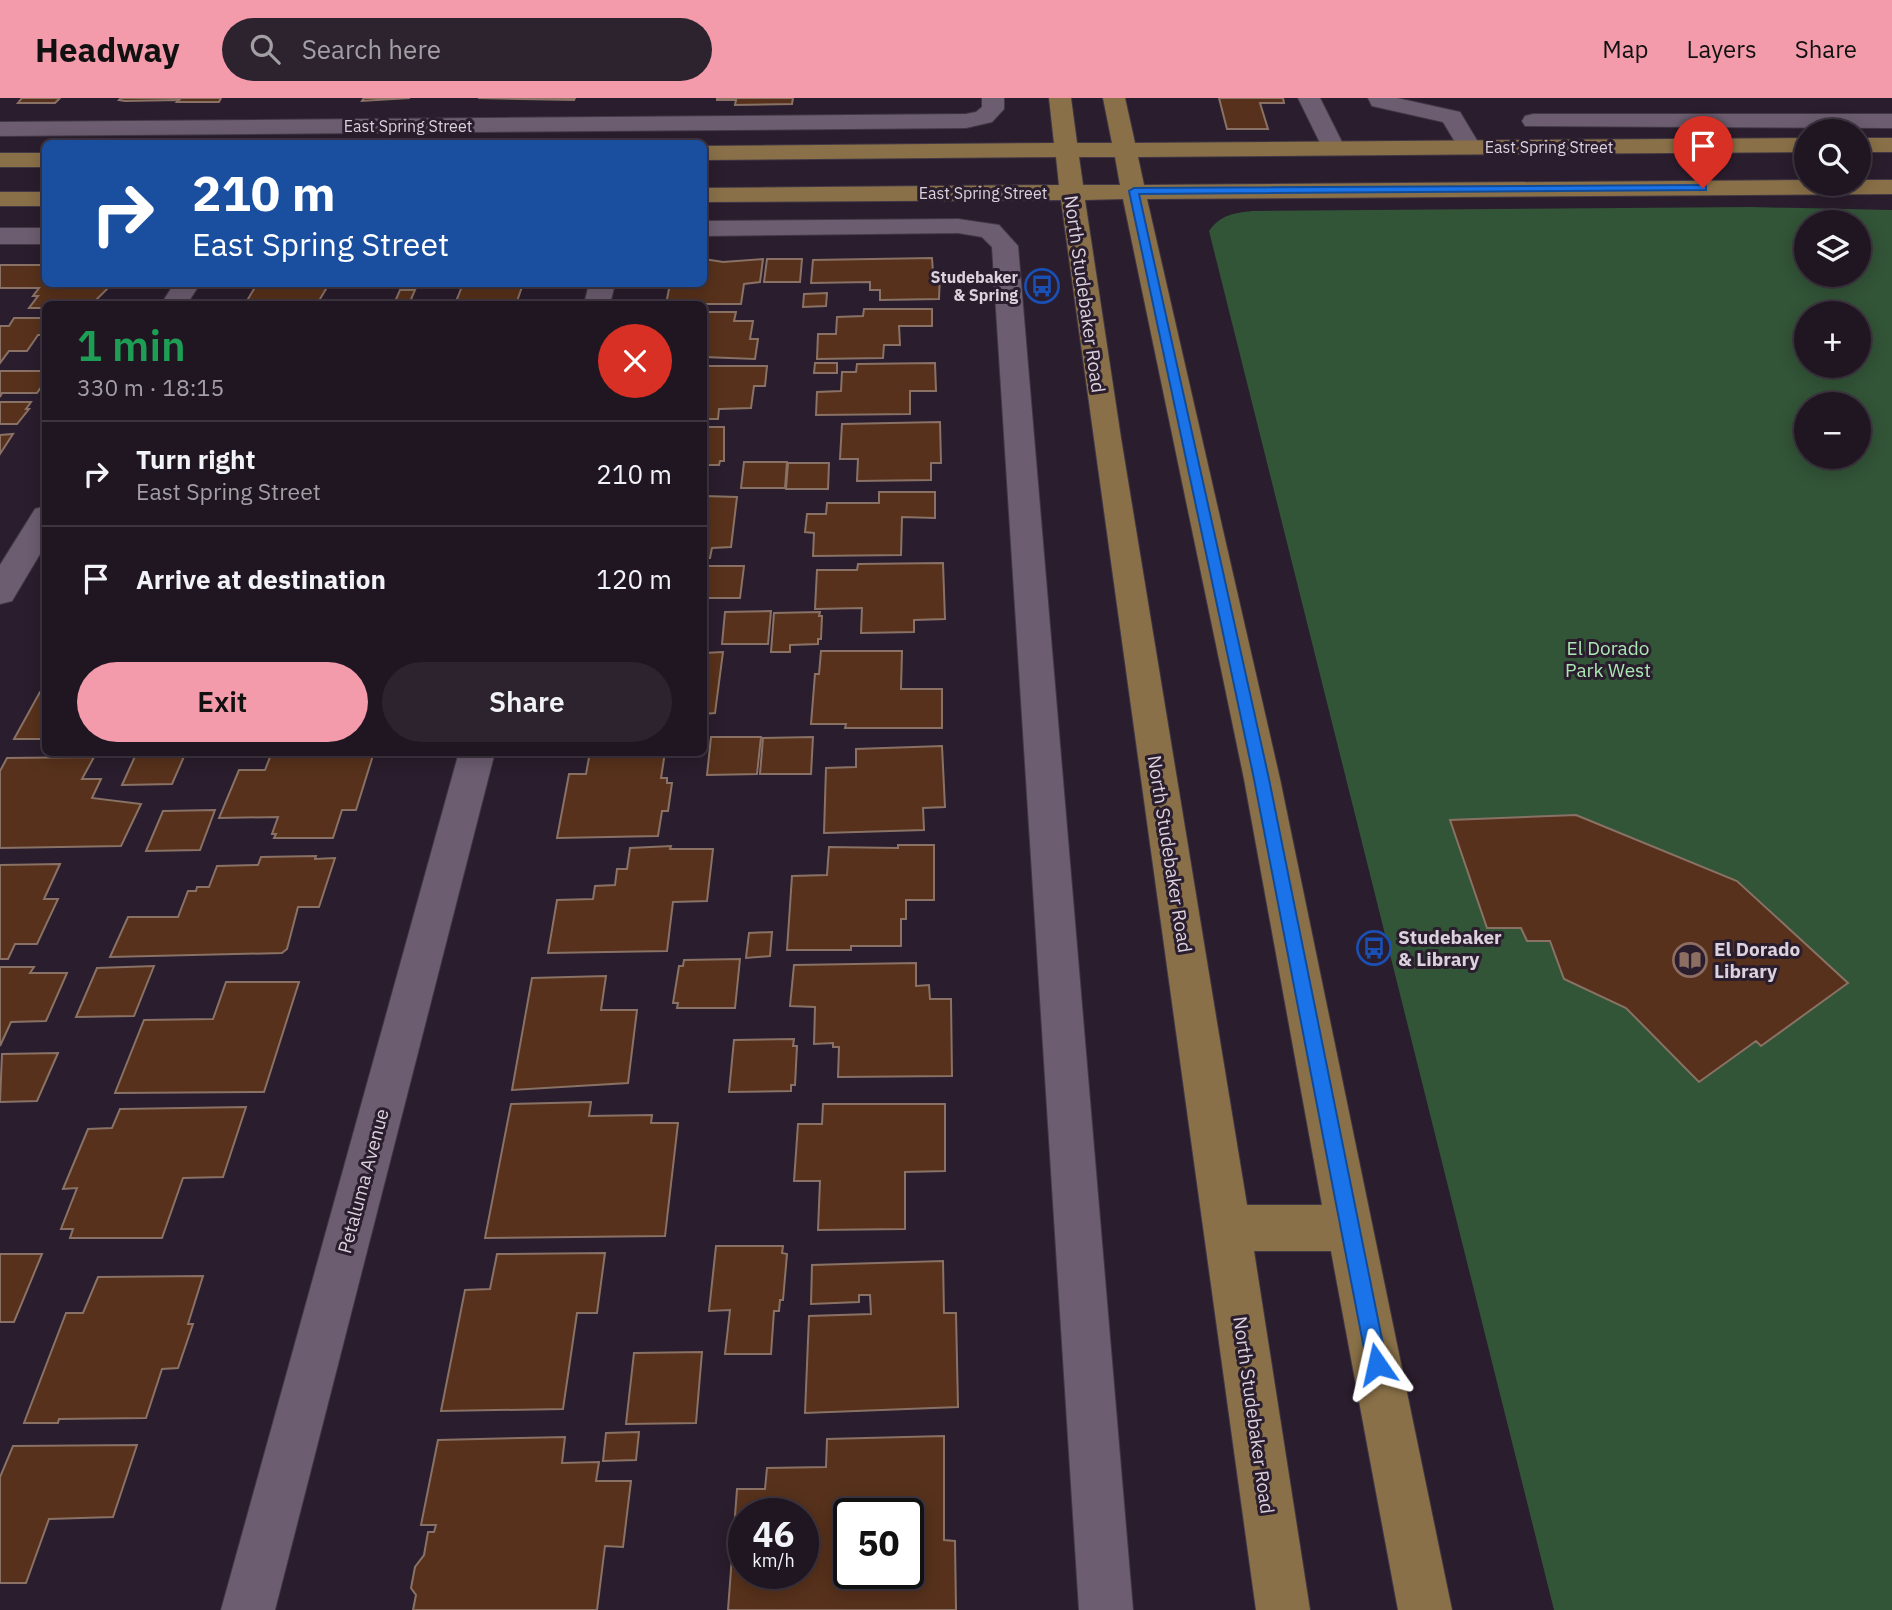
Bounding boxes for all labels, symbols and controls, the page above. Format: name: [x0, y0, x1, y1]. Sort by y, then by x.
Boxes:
search box: [222, 18, 712, 81]
text: Headway: [35, 28, 180, 71]
icon: search: [246, 30, 284, 68]
text: Search here: [302, 32, 441, 66]
text: Map: [1602, 33, 1649, 65]
text: Layers: [1687, 33, 1757, 65]
text: Share: [1795, 33, 1857, 65]
street label: East Spring Street: [344, 116, 472, 136]
pin: [1673, 116, 1733, 188]
map controls: [1794, 119, 1871, 469]
button: search: [1794, 119, 1871, 196]
icon: arrive: [1684, 127, 1722, 165]
street label: East Spring Street: [1485, 137, 1613, 157]
text: 210 m: [192, 161, 336, 224]
icon: right: [77, 168, 168, 259]
street label: East Spring Street: [919, 183, 1047, 203]
street label: North Studebaker Road: [1059, 194, 1111, 394]
button: layers: [1794, 210, 1871, 287]
text: East Spring Street: [192, 223, 449, 265]
place label: Studebaker & Spring: [931, 267, 1019, 305]
bus stop icon: Studebaker & Spring: [1023, 267, 1061, 305]
button: +: [1794, 301, 1871, 378]
text: 1 min: [77, 318, 186, 373]
button: close: [598, 324, 672, 398]
text: 330 m · 18:15: [77, 372, 224, 402]
button: −: [1794, 392, 1871, 469]
text: Turn right: [136, 442, 255, 476]
icon: right: [77, 455, 115, 493]
text: 210 m: [596, 457, 672, 491]
text: East Spring Street: [136, 476, 321, 506]
icon: arrive: [77, 560, 115, 598]
text: Arrive at destination: [136, 562, 386, 596]
text: 120 m: [596, 562, 672, 596]
park label: El Dorado Park West: [1565, 636, 1651, 682]
button: Exit: [77, 662, 368, 742]
button: Share: [382, 662, 672, 742]
street label: North Studebaker Road: [1143, 754, 1197, 954]
place label: Studebaker & Library: [1398, 925, 1502, 971]
bus stop icon: Studebaker & Library: [1355, 929, 1393, 967]
place label: El Dorado Library: [1714, 937, 1801, 983]
library icon: El Dorado Library: [1671, 941, 1709, 979]
street label: Petaluma Avenue: [332, 1106, 394, 1256]
street label: North Studebaker Road: [1228, 1315, 1280, 1515]
position arrow: [1340, 1327, 1414, 1401]
speed limit sign: 50: [833, 1498, 924, 1589]
text: 46: [752, 1511, 795, 1557]
text: km/h: [752, 1549, 795, 1572]

